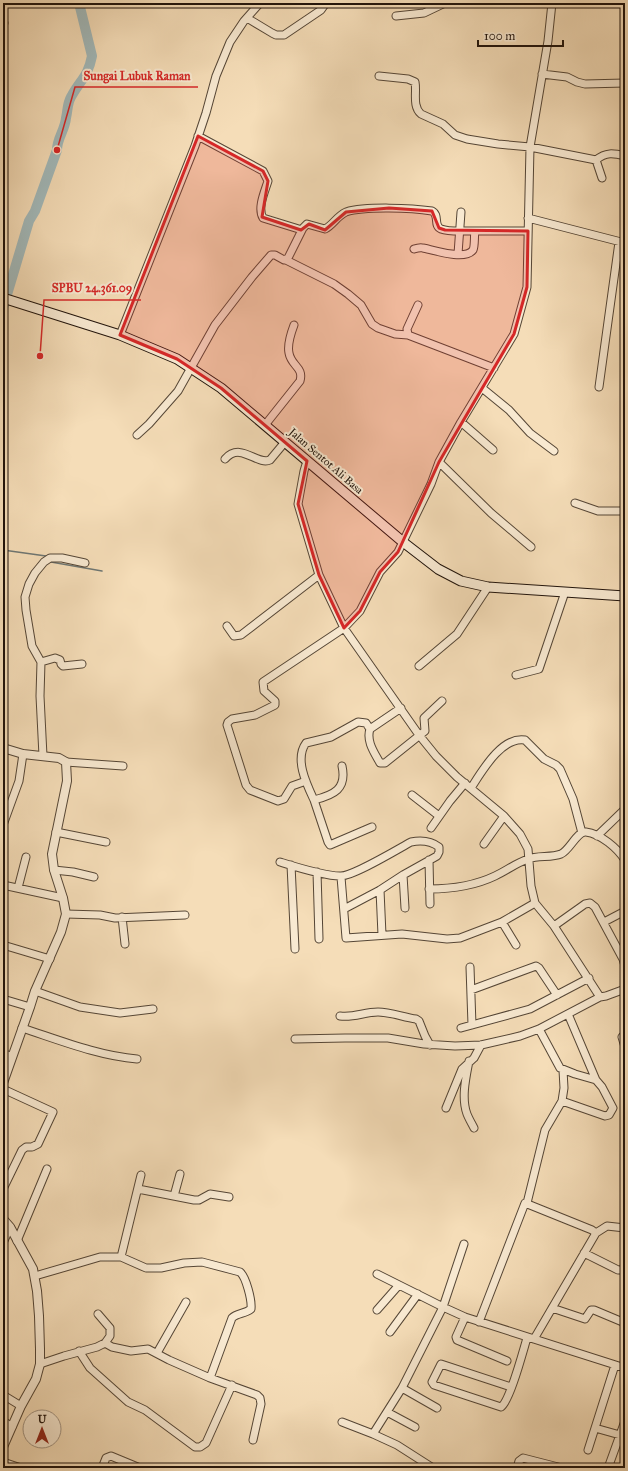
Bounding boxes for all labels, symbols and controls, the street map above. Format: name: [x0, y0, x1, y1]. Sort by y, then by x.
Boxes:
scale bar: [478, 22, 563, 48]
text: 100 m: [484, 29, 515, 43]
callout: Sungai Lubuk Raman: [75, 63, 198, 87]
text: Sungai Lubuk Raman: [83, 69, 191, 84]
callout: SPBU 24.361.09: [44, 276, 141, 300]
text: SPBU 24.361.09: [52, 281, 132, 296]
street label: Jalan Sentot Ali Basa: [285, 425, 366, 498]
north arrow: [22, 1409, 62, 1449]
text: U: [38, 1413, 47, 1426]

